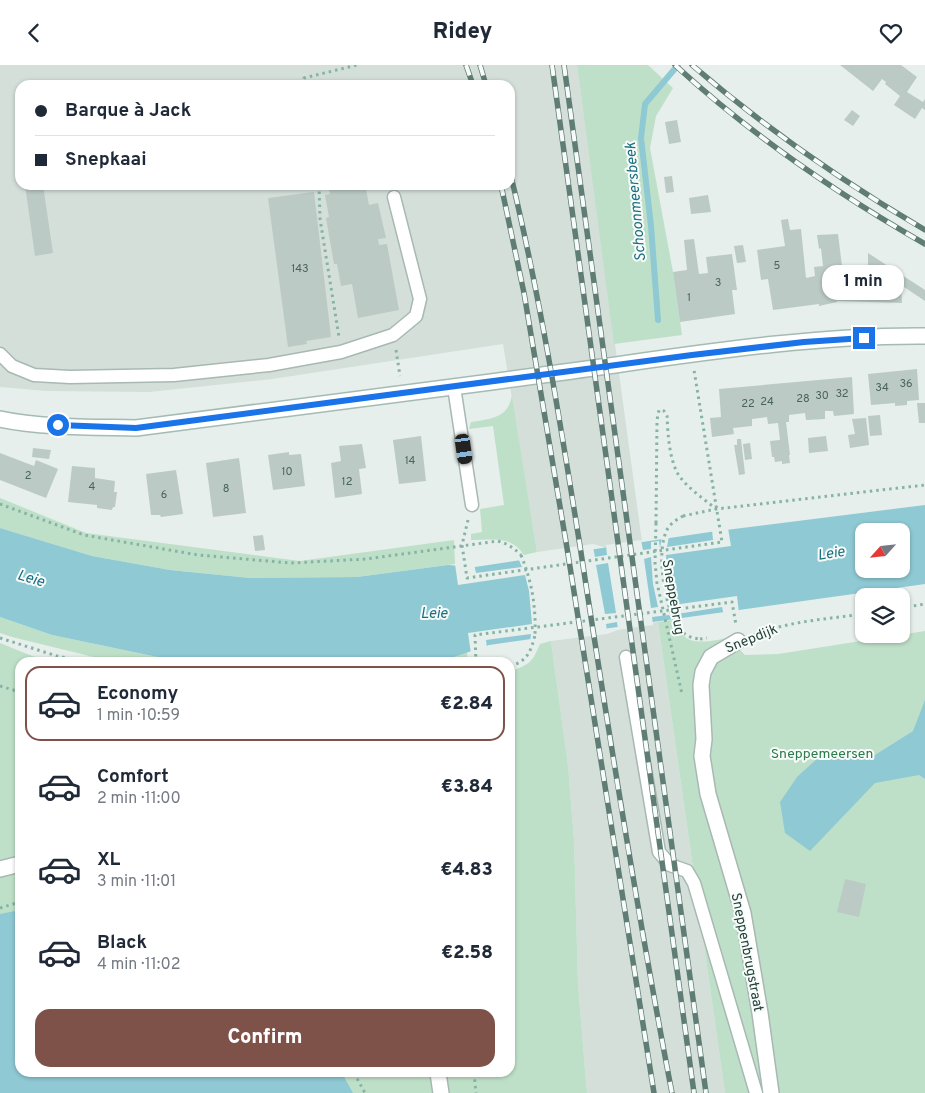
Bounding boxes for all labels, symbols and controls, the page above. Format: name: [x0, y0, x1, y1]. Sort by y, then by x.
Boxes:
icon: back: [20, 19, 48, 47]
text: Ridey: [433, 19, 492, 46]
icon: heart: [877, 19, 905, 47]
text: Barque à Jack: [65, 99, 191, 123]
water label: Schoonmeersbeek: [622, 141, 651, 262]
text: Snepkaai: [65, 148, 147, 172]
house number: 5: [774, 259, 781, 273]
house number: 143: [291, 262, 309, 276]
callout: 1 min: [823, 265, 905, 301]
text: 1 min: [843, 272, 883, 292]
house number: 3: [715, 276, 721, 290]
house number: 1: [687, 291, 691, 305]
route end: [853, 327, 875, 349]
house number: 36: [899, 377, 913, 391]
house number: 34: [875, 381, 889, 395]
house number: 32: [835, 387, 849, 401]
house number: 30: [815, 389, 829, 403]
house number: 28: [796, 392, 810, 406]
house number: 24: [760, 395, 774, 409]
house number: 22: [741, 397, 755, 411]
route start: [47, 414, 69, 436]
car: [454, 433, 473, 465]
house number: 14: [405, 454, 416, 468]
house number: 10: [281, 465, 293, 479]
house number: 2: [25, 469, 31, 483]
house number: 12: [342, 475, 352, 489]
house number: 4: [89, 480, 96, 494]
house number: 8: [223, 482, 229, 496]
house number: 6: [161, 488, 167, 502]
north arrow: [855, 523, 910, 577]
map controls: [855, 523, 910, 643]
water label: Leie: [816, 543, 846, 566]
street label: Sneppebrug: [658, 558, 688, 636]
water label: Leie: [15, 567, 47, 592]
button: layers: [855, 588, 910, 643]
water label: Leie: [420, 605, 448, 624]
street label: Snepdijk: [723, 621, 780, 658]
icon: car: [37, 681, 82, 726]
text: Economy: [97, 682, 178, 706]
text: €2.84: [440, 692, 493, 716]
text: 1 min · 10:59: [97, 706, 180, 726]
park label: Sneppemeersen: [771, 746, 873, 763]
icon: car: [37, 764, 82, 809]
text: Comfort: [97, 765, 169, 789]
text: €3.84: [441, 775, 493, 799]
text: 2 min · 11:00: [97, 789, 181, 809]
icon: car: [37, 847, 82, 892]
text: XL: [97, 848, 120, 872]
text: €4.83: [440, 858, 493, 882]
text: 3 min · 11:01: [97, 872, 176, 892]
street label: Sneppenbrugstraat: [727, 891, 766, 1013]
icon: car: [37, 930, 82, 975]
text: Black: [97, 931, 147, 955]
text: €2.58: [441, 941, 493, 965]
text: 4 min · 11:02: [97, 955, 180, 975]
button: Confirm: [35, 1009, 495, 1067]

